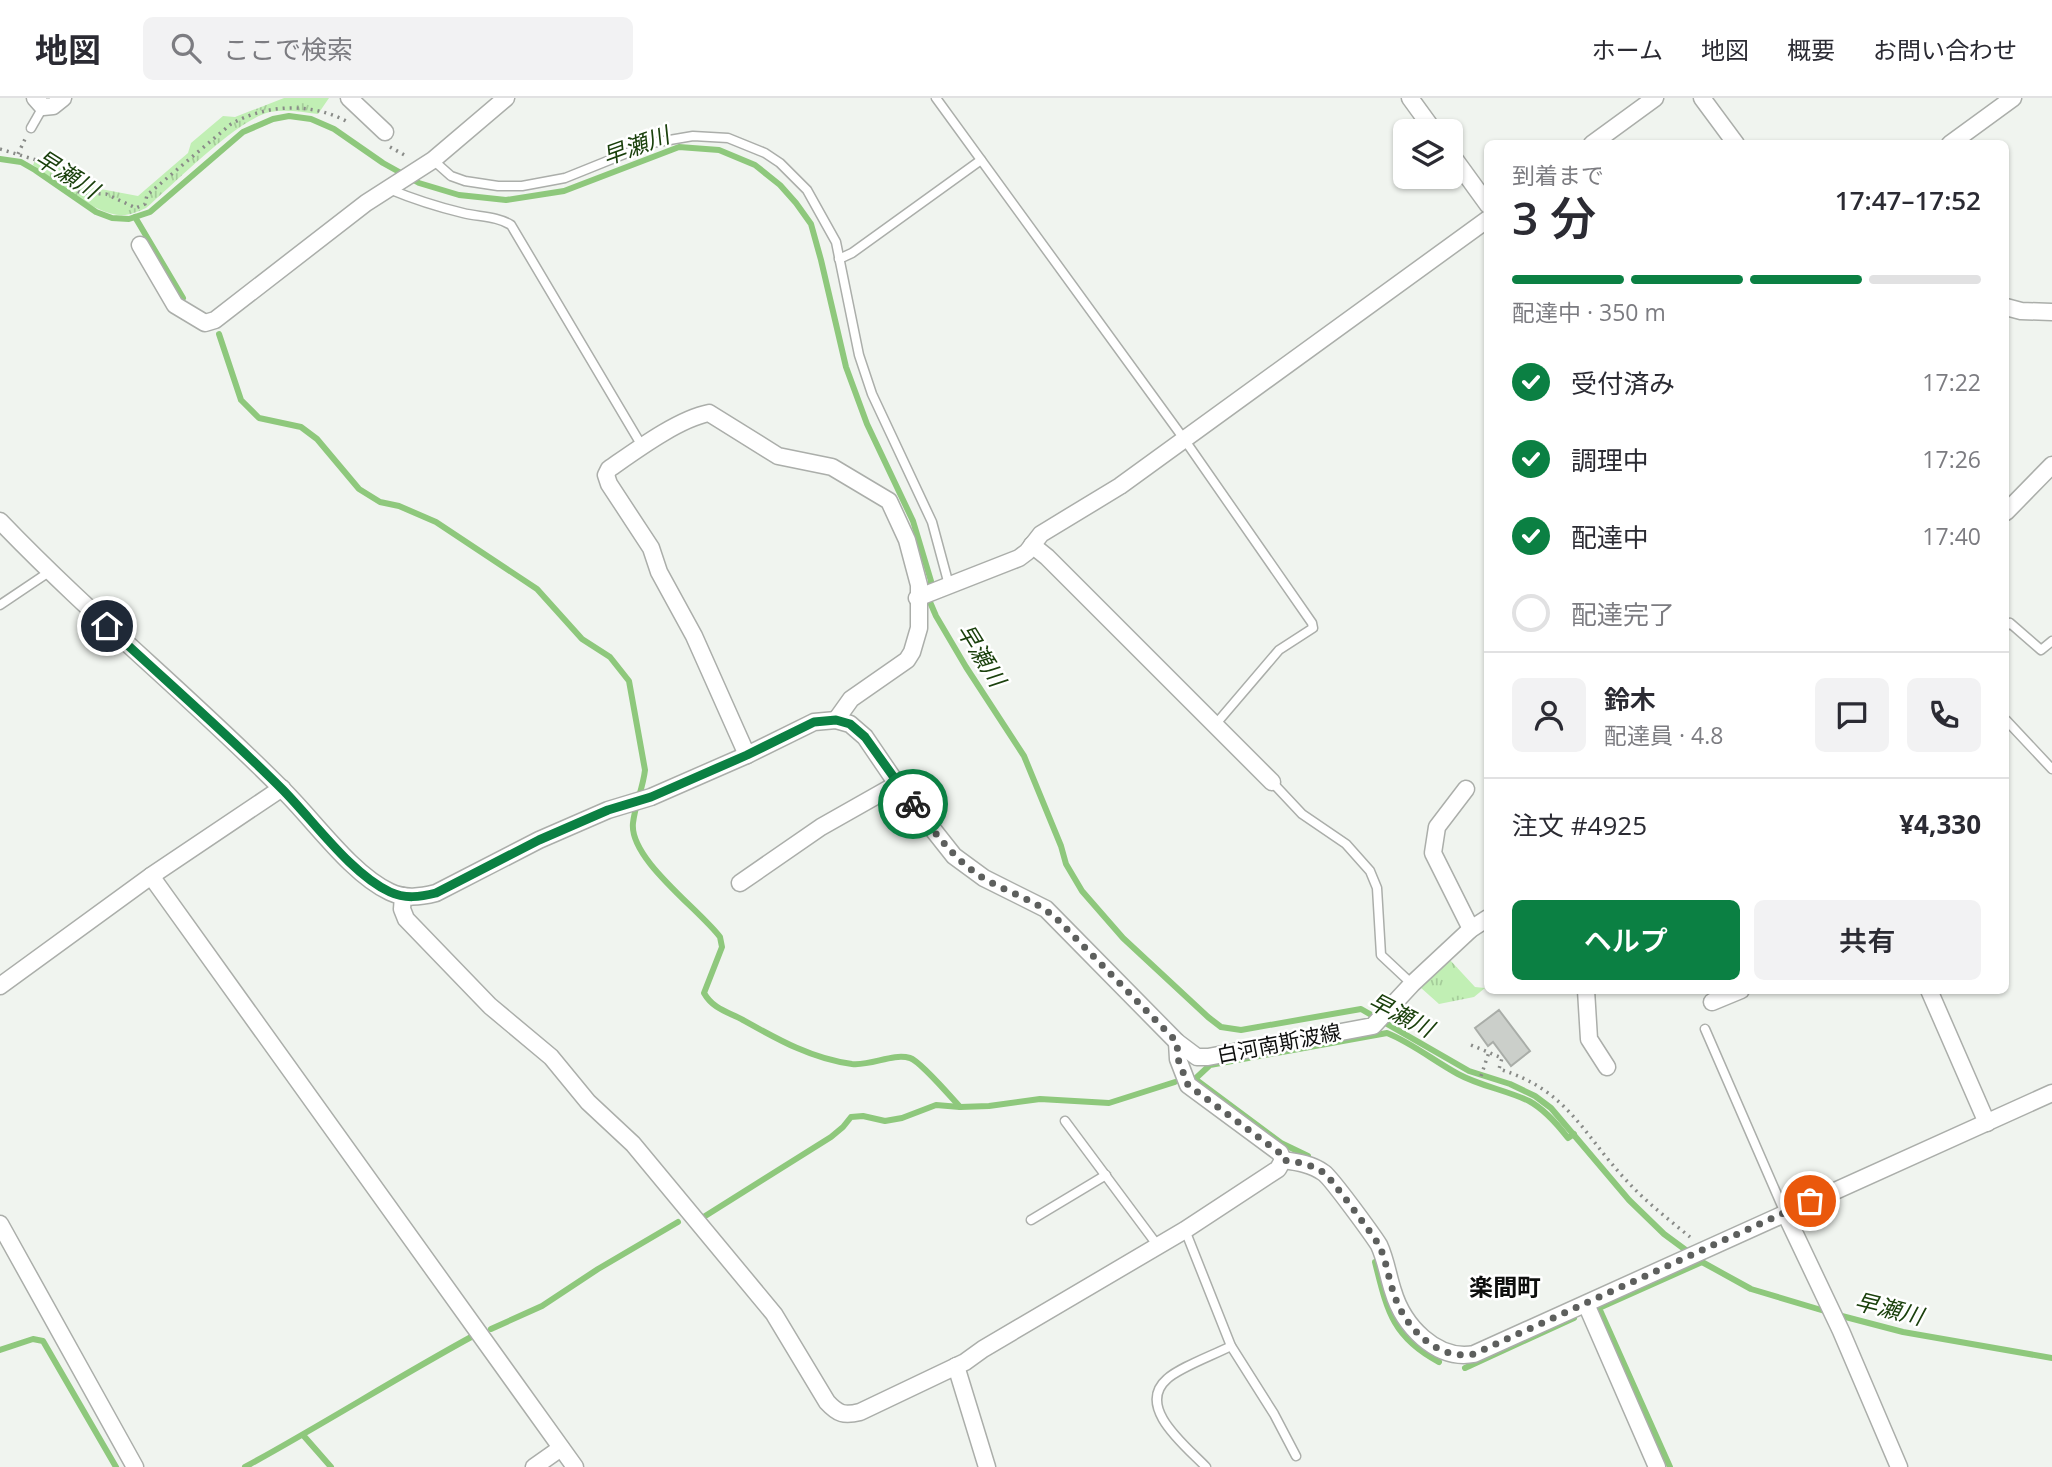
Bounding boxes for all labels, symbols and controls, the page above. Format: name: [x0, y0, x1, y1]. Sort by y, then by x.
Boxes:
search box: [143, 17, 633, 80]
text: 地図: [35, 27, 101, 72]
icon: search: [167, 29, 205, 67]
text: ここで検索: [223, 31, 353, 67]
text: ホーム: [1592, 33, 1663, 66]
text: 地図: [1701, 33, 1749, 66]
text: 概要: [1787, 33, 1835, 66]
text: お問い合わせ: [1873, 33, 2017, 66]
water label: 早瀬川: [598, 117, 676, 172]
map controls: [1393, 119, 1463, 189]
button: layers: [1393, 119, 1463, 189]
water label: 早瀬川: [30, 141, 108, 207]
text: 到着まで: [1512, 159, 1604, 191]
text: 17:47–17:52: [1835, 182, 1981, 218]
text: 3 分: [1512, 186, 1596, 248]
text: 配達中 · 350 m: [1512, 296, 1666, 328]
icon: check: [1512, 363, 1550, 401]
text: 受付済み: [1571, 365, 1675, 401]
text: 17:22: [1922, 366, 1981, 398]
icon: check: [1512, 440, 1550, 478]
text: 調理中: [1571, 442, 1649, 478]
text: 17:26: [1922, 443, 1981, 475]
icon: check: [1512, 517, 1550, 555]
text: 配達中: [1571, 519, 1649, 555]
text: 17:40: [1922, 520, 1981, 552]
pin: [77, 596, 137, 656]
text: 配達完了: [1571, 596, 1675, 632]
icon: home: [88, 607, 126, 645]
water label: 早瀬川: [950, 617, 1015, 695]
button: person: [1512, 678, 1586, 752]
button: chat: [1815, 678, 1889, 752]
button: phone: [1907, 678, 1981, 752]
text: 鈴木: [1604, 681, 1656, 717]
text: 配達員 · 4.8: [1604, 719, 1723, 751]
courier: [878, 769, 948, 839]
icon: bike: [894, 785, 932, 823]
text: ¥4,330: [1899, 806, 1981, 842]
text: 注文 #4925: [1512, 807, 1647, 843]
button: ヘルプ: [1512, 900, 1740, 980]
button: 共有: [1754, 900, 1981, 980]
water label: 早瀬川: [1363, 984, 1442, 1045]
street label: 白河南斯波線: [1214, 1017, 1343, 1069]
pin: [1780, 1171, 1840, 1231]
icon: bag: [1791, 1182, 1829, 1220]
district label: 楽間町: [1469, 1270, 1541, 1303]
water label: 早瀬川: [1852, 1284, 1929, 1333]

